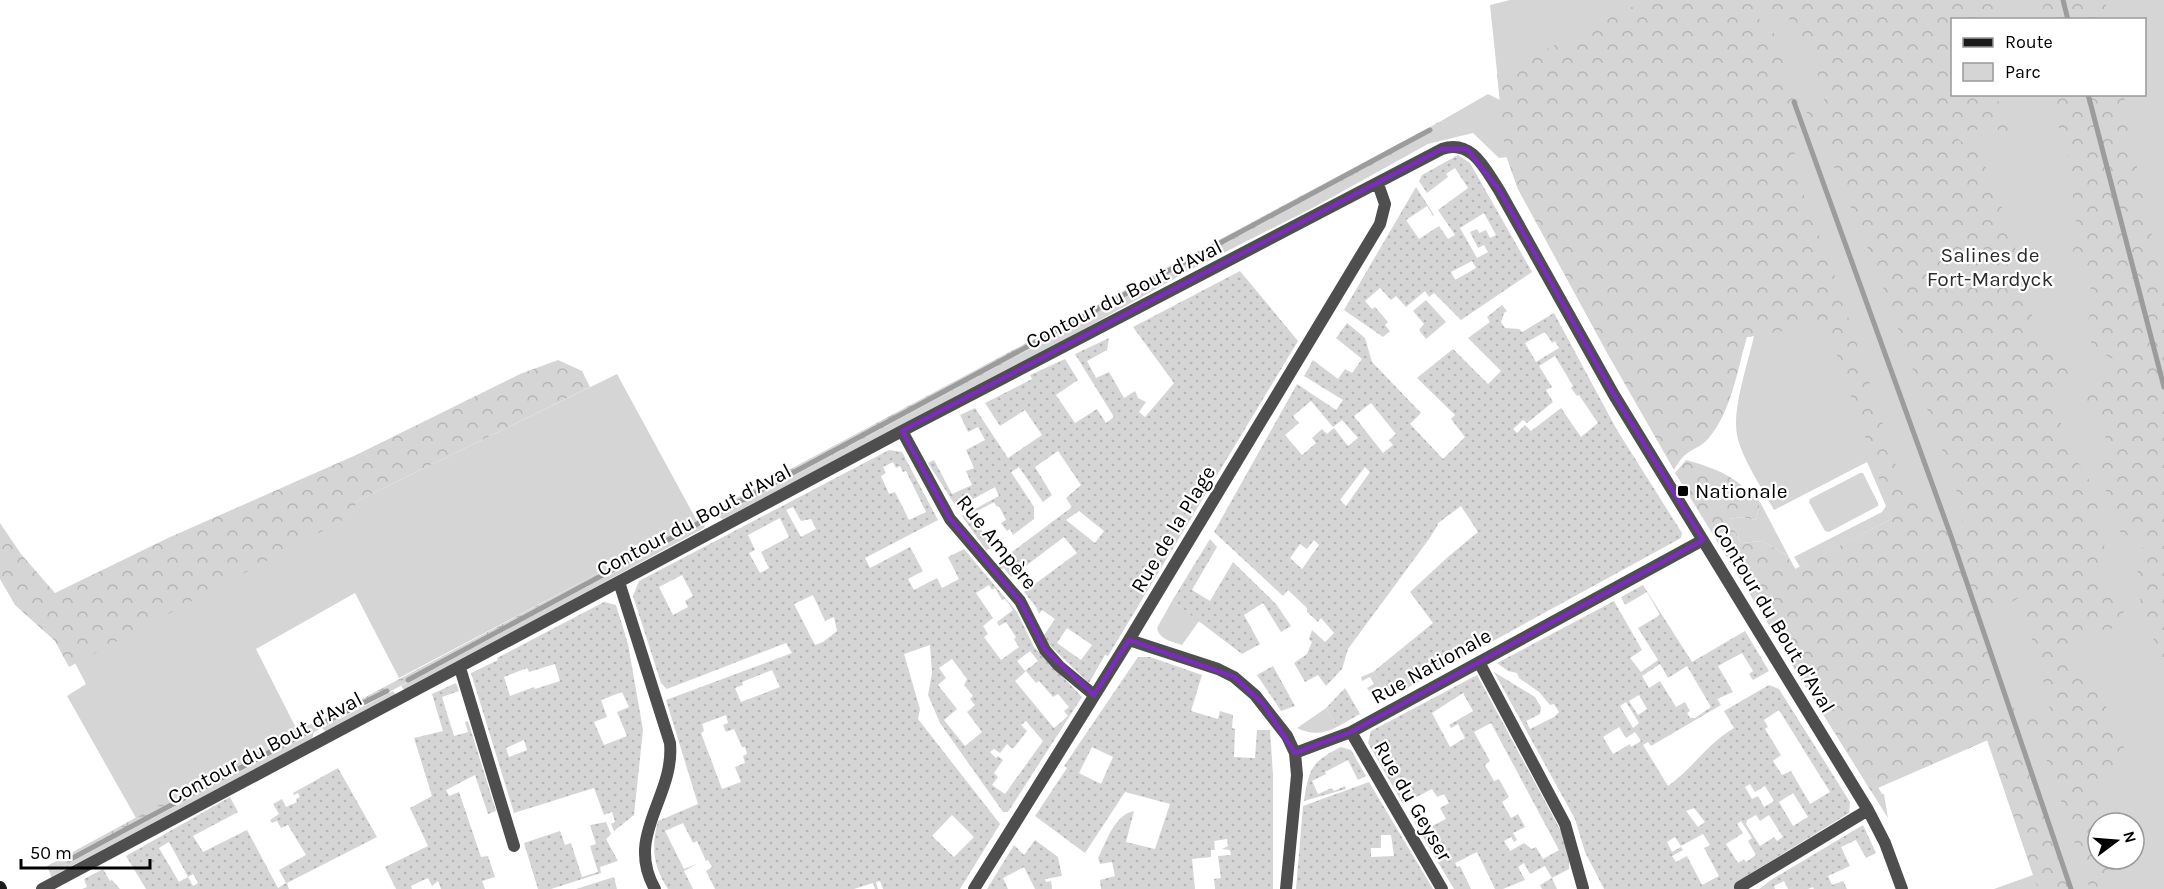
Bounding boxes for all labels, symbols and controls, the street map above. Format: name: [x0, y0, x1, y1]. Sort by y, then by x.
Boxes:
legend: [1951, 18, 2146, 96]
text: Route: [2005, 31, 2053, 53]
text: Parc: [2005, 61, 2041, 83]
street label: Contour du Bout d'Aval: [1022, 234, 1226, 354]
park label: Salines de Fort-Mardyck: [1927, 243, 2053, 291]
street label: Contour du Bout d'Aval: [593, 458, 795, 582]
street label: Rue de la Plage: [1126, 461, 1220, 597]
place label: Nationale: [1695, 479, 1787, 503]
marker: Nationale: [1676, 484, 1690, 498]
street label: Rue Ampère: [952, 490, 1042, 594]
street label: Contour du Bout d'Aval: [1708, 519, 1840, 717]
street label: Rue Nationale: [1367, 623, 1495, 709]
street label: Contour du Bout d'Aval: [164, 686, 366, 810]
street label: Rue du Geyser: [1369, 737, 1457, 866]
north arrow: [2086, 811, 2146, 871]
text: N: [2119, 829, 2141, 845]
scale bar: [21, 832, 150, 870]
text: 50 m: [30, 842, 72, 864]

